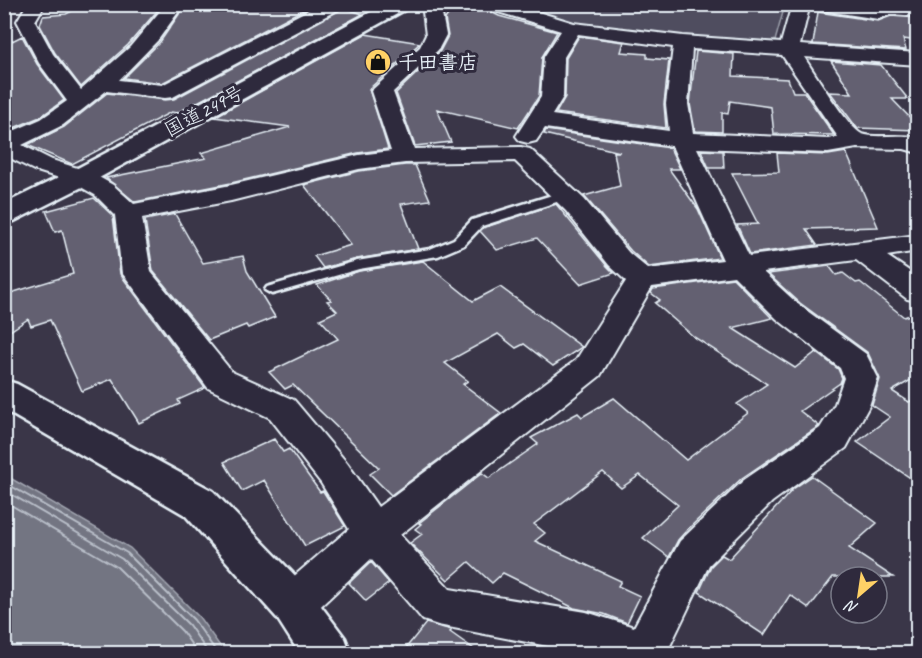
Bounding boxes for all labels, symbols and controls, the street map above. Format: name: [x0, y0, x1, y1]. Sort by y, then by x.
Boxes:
shop icon: 千田書店: [363, 47, 393, 77]
place label: 千田書店: [398, 50, 478, 75]
street label: 国道249号: [160, 80, 248, 142]
north arrow: [829, 565, 889, 625]
text: N: [840, 595, 861, 618]

